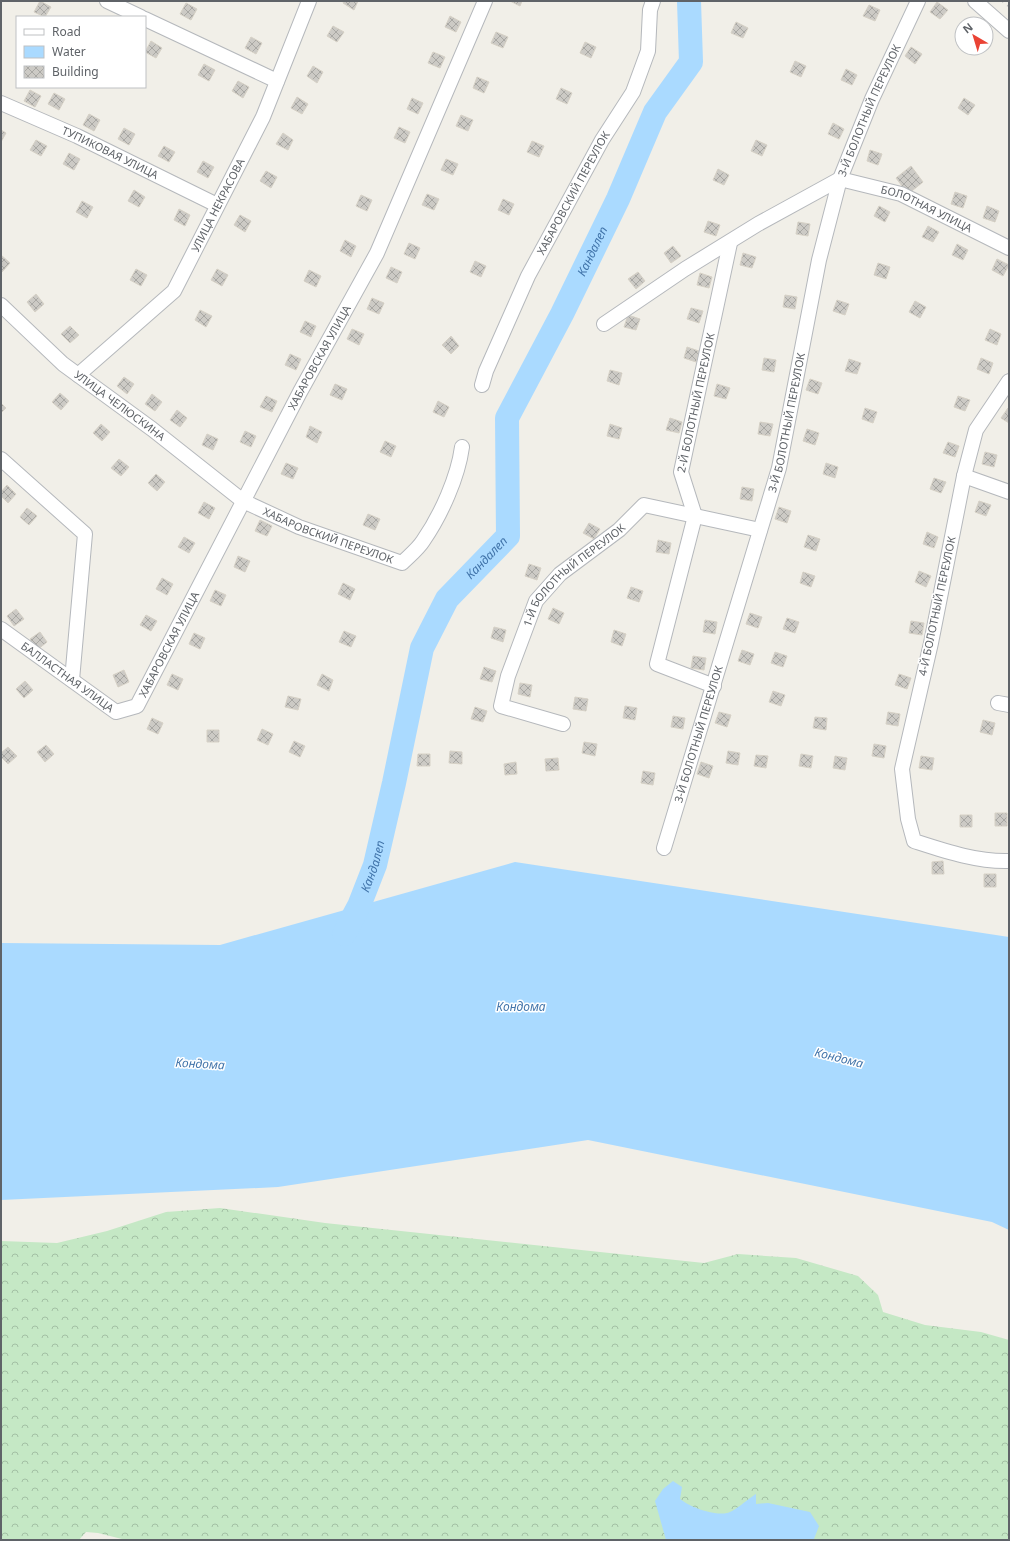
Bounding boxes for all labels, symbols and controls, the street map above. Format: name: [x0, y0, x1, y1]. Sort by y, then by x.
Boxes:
legend: [16, 16, 146, 88]
north arrow: [954, 16, 994, 56]
text: N: [959, 19, 976, 36]
text: Road: [52, 23, 81, 40]
street label: 3-Й БОЛОТНЫЙ ПЕРЕУЛОК: [834, 42, 904, 179]
text: Water: [52, 43, 86, 60]
text: Building: [52, 63, 99, 80]
street label: ТУПИКОВАЯ УЛИЦА: [60, 122, 162, 182]
street label: ХАБАРОВСКИЙ ПЕРЕУЛОК: [533, 128, 613, 257]
street label: УЛИЦА НЕКРАСОВА: [187, 155, 248, 254]
street label: БОЛОТНАЯ УЛИЦА: [879, 181, 976, 236]
water label: Кандалеп: [573, 223, 612, 279]
street label: ХАБАРОВСКАЯ УЛИЦА: [284, 301, 354, 412]
street label: 2-Й БОЛОТНЫЙ ПЕРЕУЛОК: [673, 331, 718, 474]
street label: 3-Й БОЛОТНЫЙ ПЕРЕУЛОК: [764, 351, 808, 494]
street label: УЛИЦА ЧЕЛЮСКИНА: [72, 367, 169, 444]
street label: ХАБАРОВСКИЙ ПЕРЕУЛОК: [261, 503, 396, 567]
street label: 1-Й БОЛОТНЫЙ ПЕРЕУЛОК: [519, 520, 628, 628]
water label: Кандалеп: [462, 532, 511, 583]
street label: 4-Й БОЛОТНЫЙ ПЕРЕУЛОК: [914, 535, 959, 677]
street label: ХАБАРОВСКАЯ УЛИЦА: [135, 588, 203, 700]
street label: БАЛЛАСТНАЯ УЛИЦА: [18, 638, 118, 716]
street label: 3-Й БОЛОТНЫЙ ПЕРЕУЛОК: [670, 663, 726, 804]
water label: Кандалеп: [356, 839, 388, 894]
water label: Кондома: [496, 998, 546, 1015]
water label: Кондома: [813, 1043, 865, 1072]
water label: Кондома: [175, 1054, 225, 1073]

